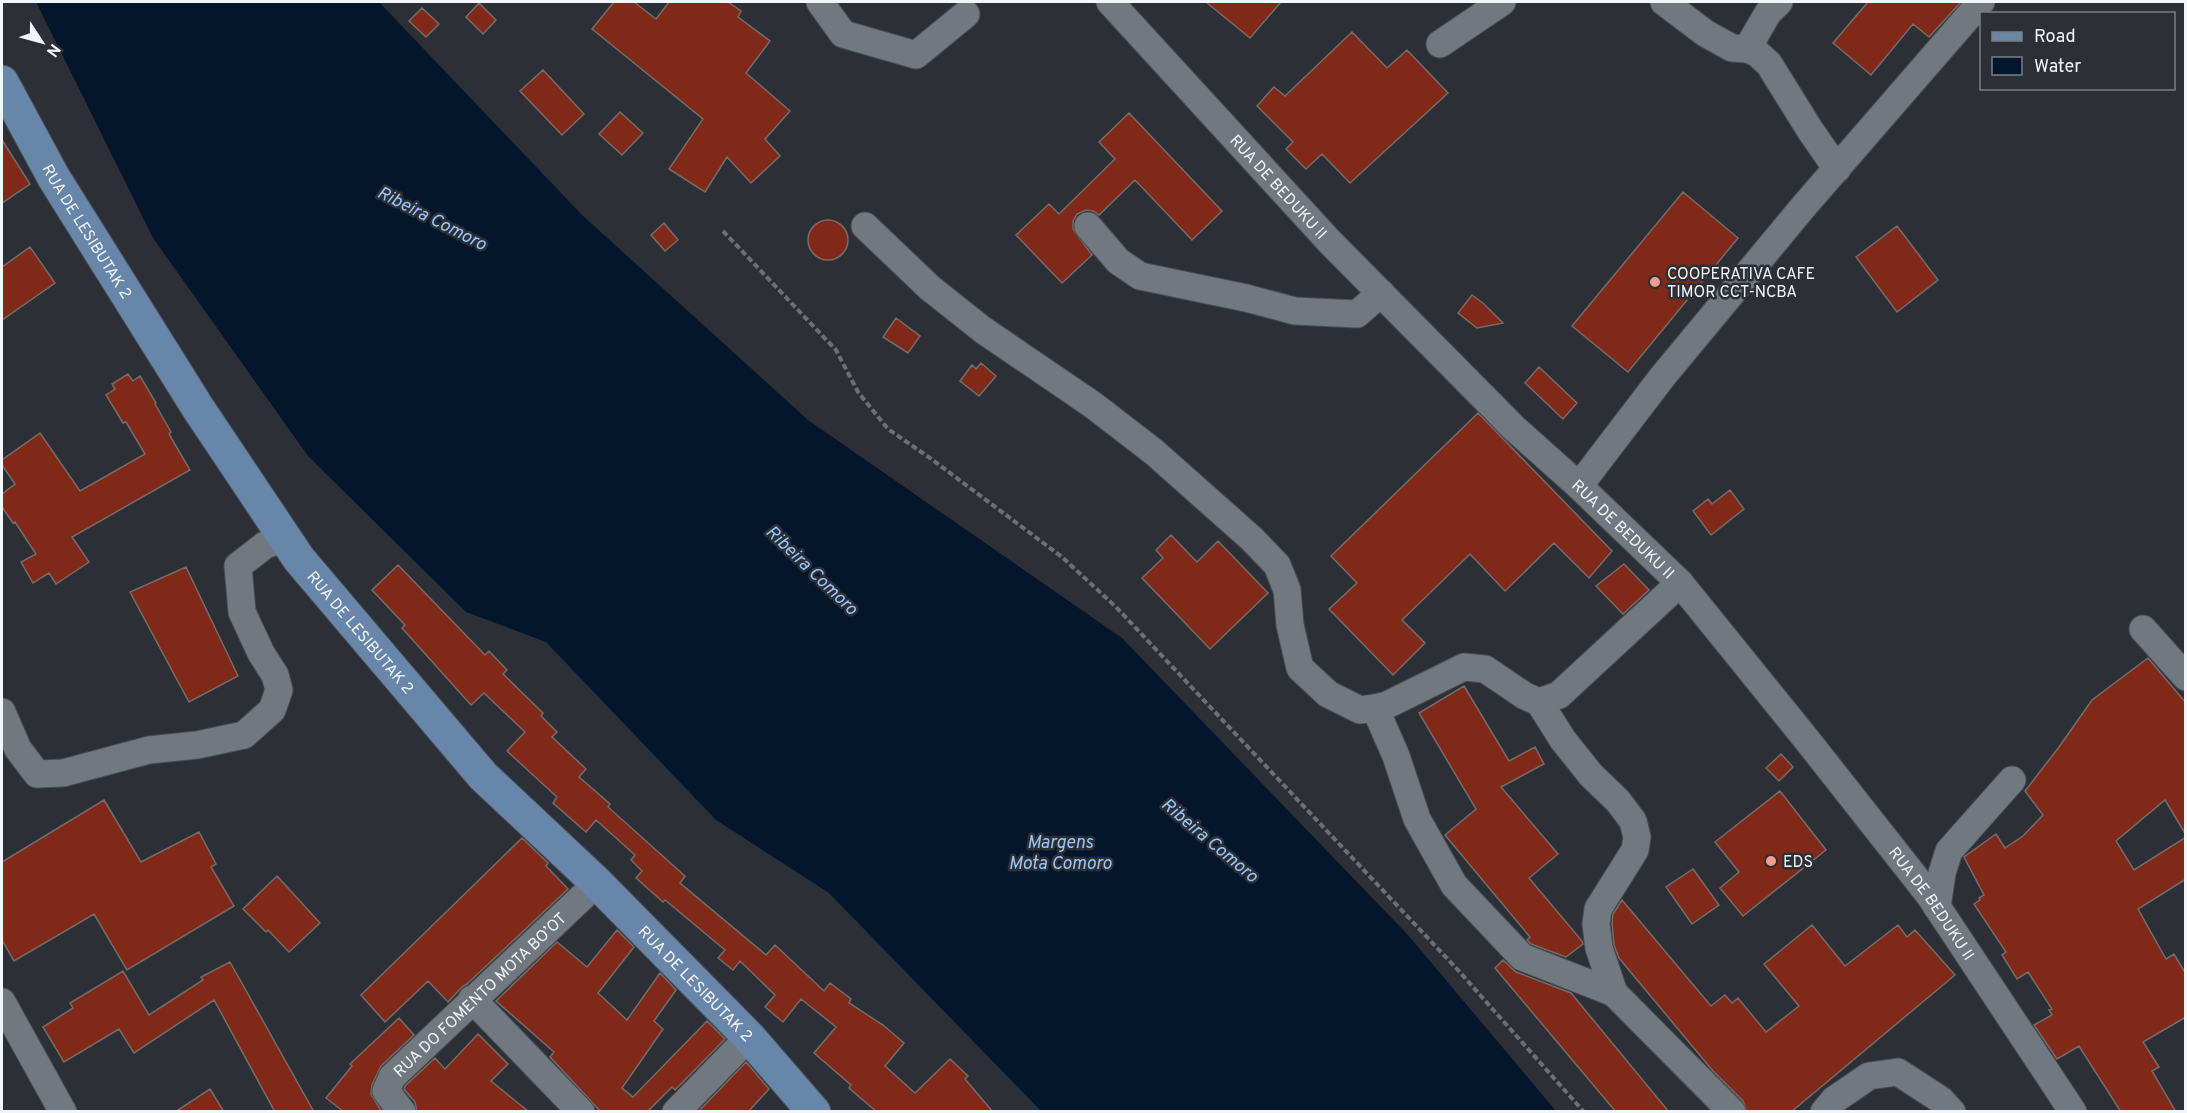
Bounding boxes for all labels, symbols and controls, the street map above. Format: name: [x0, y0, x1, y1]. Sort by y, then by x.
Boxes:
north arrow: [12, 12, 72, 72]
legend: [1980, 12, 2175, 90]
text: Road: [2034, 26, 2076, 49]
text: N: [41, 39, 64, 60]
text: Water: [2034, 56, 2081, 79]
street label: RUA DE BEDUKU II: [1224, 131, 1330, 244]
street label: RUA DE LESIBUTAK 2: [36, 161, 135, 303]
water label: Ribeira Comoro: [373, 182, 490, 257]
place label: COOPERATIVA CAFE TIMOR CCT-NCBA: [1667, 265, 1815, 303]
marker: COOPERATIVA CAFE TIMOR CCT-NCBA: [1648, 275, 1662, 289]
street label: RUA DE BEDUKU II: [1567, 476, 1678, 584]
water label: Ribeira Comoro: [760, 521, 862, 621]
street label: RUA DE LESIBUTAK 2: [302, 568, 417, 699]
water label: Ribeira Comoro: [1156, 794, 1263, 889]
water label: Margens Mota Comoro: [1008, 832, 1112, 876]
street label: RUA DE BEDUKU II: [1883, 844, 1978, 965]
place label: EDS: [1783, 853, 1813, 873]
marker: EDS: [1764, 854, 1778, 868]
street label: RUA DO FOMENTO MOTA BO’OT: [390, 909, 572, 1082]
street label: RUA DE LESIBUTAK 2: [633, 922, 756, 1047]

